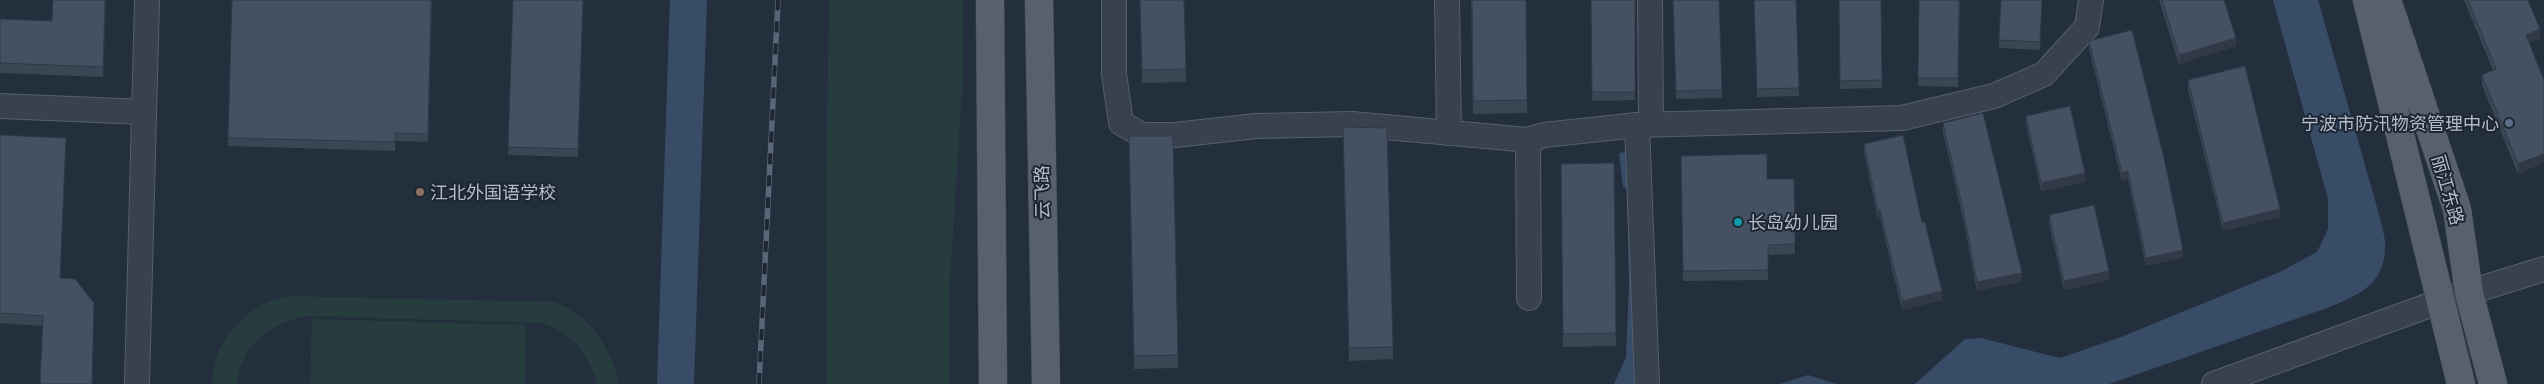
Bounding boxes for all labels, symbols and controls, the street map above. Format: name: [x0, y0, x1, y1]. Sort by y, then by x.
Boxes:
place label: 宁波市防汛物资管理中心: [2301, 113, 2499, 134]
marker: 宁波市防汛物资管理中心: [2503, 117, 2515, 129]
street label: 丽江东路: [2428, 153, 2468, 227]
street label: 云飞路: [1031, 165, 1053, 219]
place label: 江北外国语学校: [430, 182, 556, 203]
marker: 江北外国语学校: [414, 186, 426, 198]
place label: 长岛幼儿园: [1748, 212, 1838, 233]
marker: 长岛幼儿园: [1732, 216, 1744, 228]

